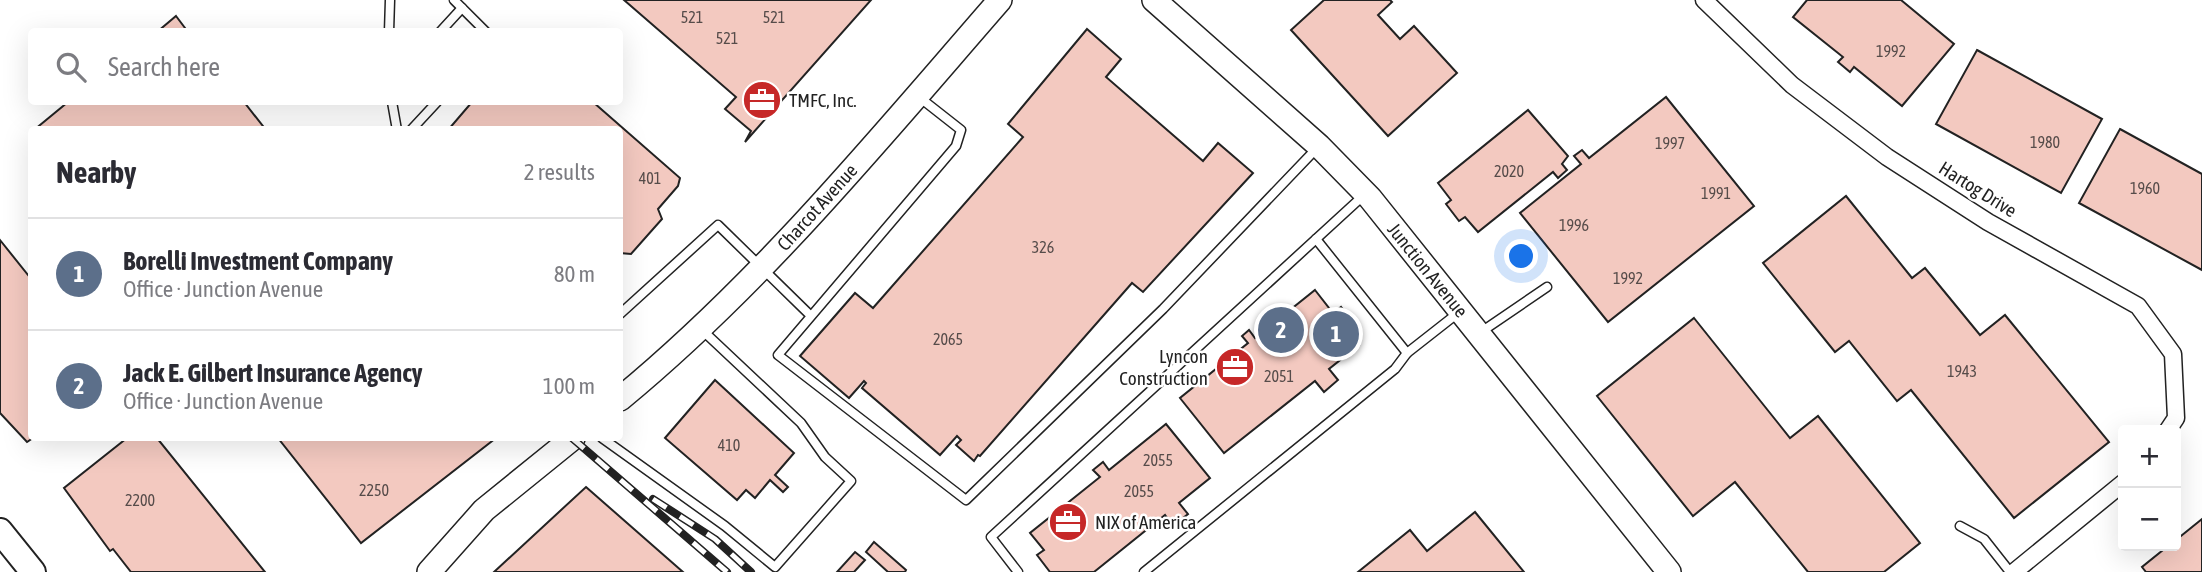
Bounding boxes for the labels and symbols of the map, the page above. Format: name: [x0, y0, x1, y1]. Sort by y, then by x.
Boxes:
house number: 521: [681, 8, 703, 26]
house number: 521: [763, 8, 785, 26]
house number: 521: [716, 29, 738, 47]
house number: 1992: [1876, 42, 1906, 60]
office icon: TMFC, Inc.: [741, 79, 783, 121]
place label: TMFC, Inc.: [789, 89, 857, 111]
house number: 1980: [2030, 133, 2060, 151]
house number: 1997: [1655, 134, 1685, 152]
street label: Hartog Drive: [1935, 157, 2021, 221]
street label: Charcot Avenue: [772, 159, 862, 255]
house number: 2020: [1494, 162, 1524, 180]
house number: 401: [639, 169, 661, 187]
house number: 1960: [2130, 179, 2160, 197]
house number: 1991: [1701, 184, 1731, 202]
house number: 1996: [1559, 216, 1589, 234]
street label: Junction Avenue: [1383, 219, 1473, 321]
house number: 326: [1032, 238, 1054, 256]
your location: [1504, 239, 1538, 273]
house number: 1992: [1613, 269, 1643, 287]
pin: 2: [1258, 304, 1304, 356]
pin: 1: [1313, 308, 1359, 360]
house number: 2065: [933, 330, 963, 348]
place label: Lyncon Construction: [1119, 345, 1208, 389]
office icon: Lyncon Construction: [1214, 346, 1256, 388]
house number: 1943: [1947, 362, 1977, 380]
house number: 2051: [1264, 367, 1294, 385]
house number: 410: [718, 436, 740, 454]
house number: 2055: [1143, 451, 1173, 469]
house number: 2250: [359, 481, 389, 499]
house number: 2055: [1124, 482, 1154, 500]
house number: 2200: [125, 491, 155, 509]
office icon: NIX of America: [1047, 501, 1089, 543]
place label: NIX of America: [1095, 511, 1196, 533]

